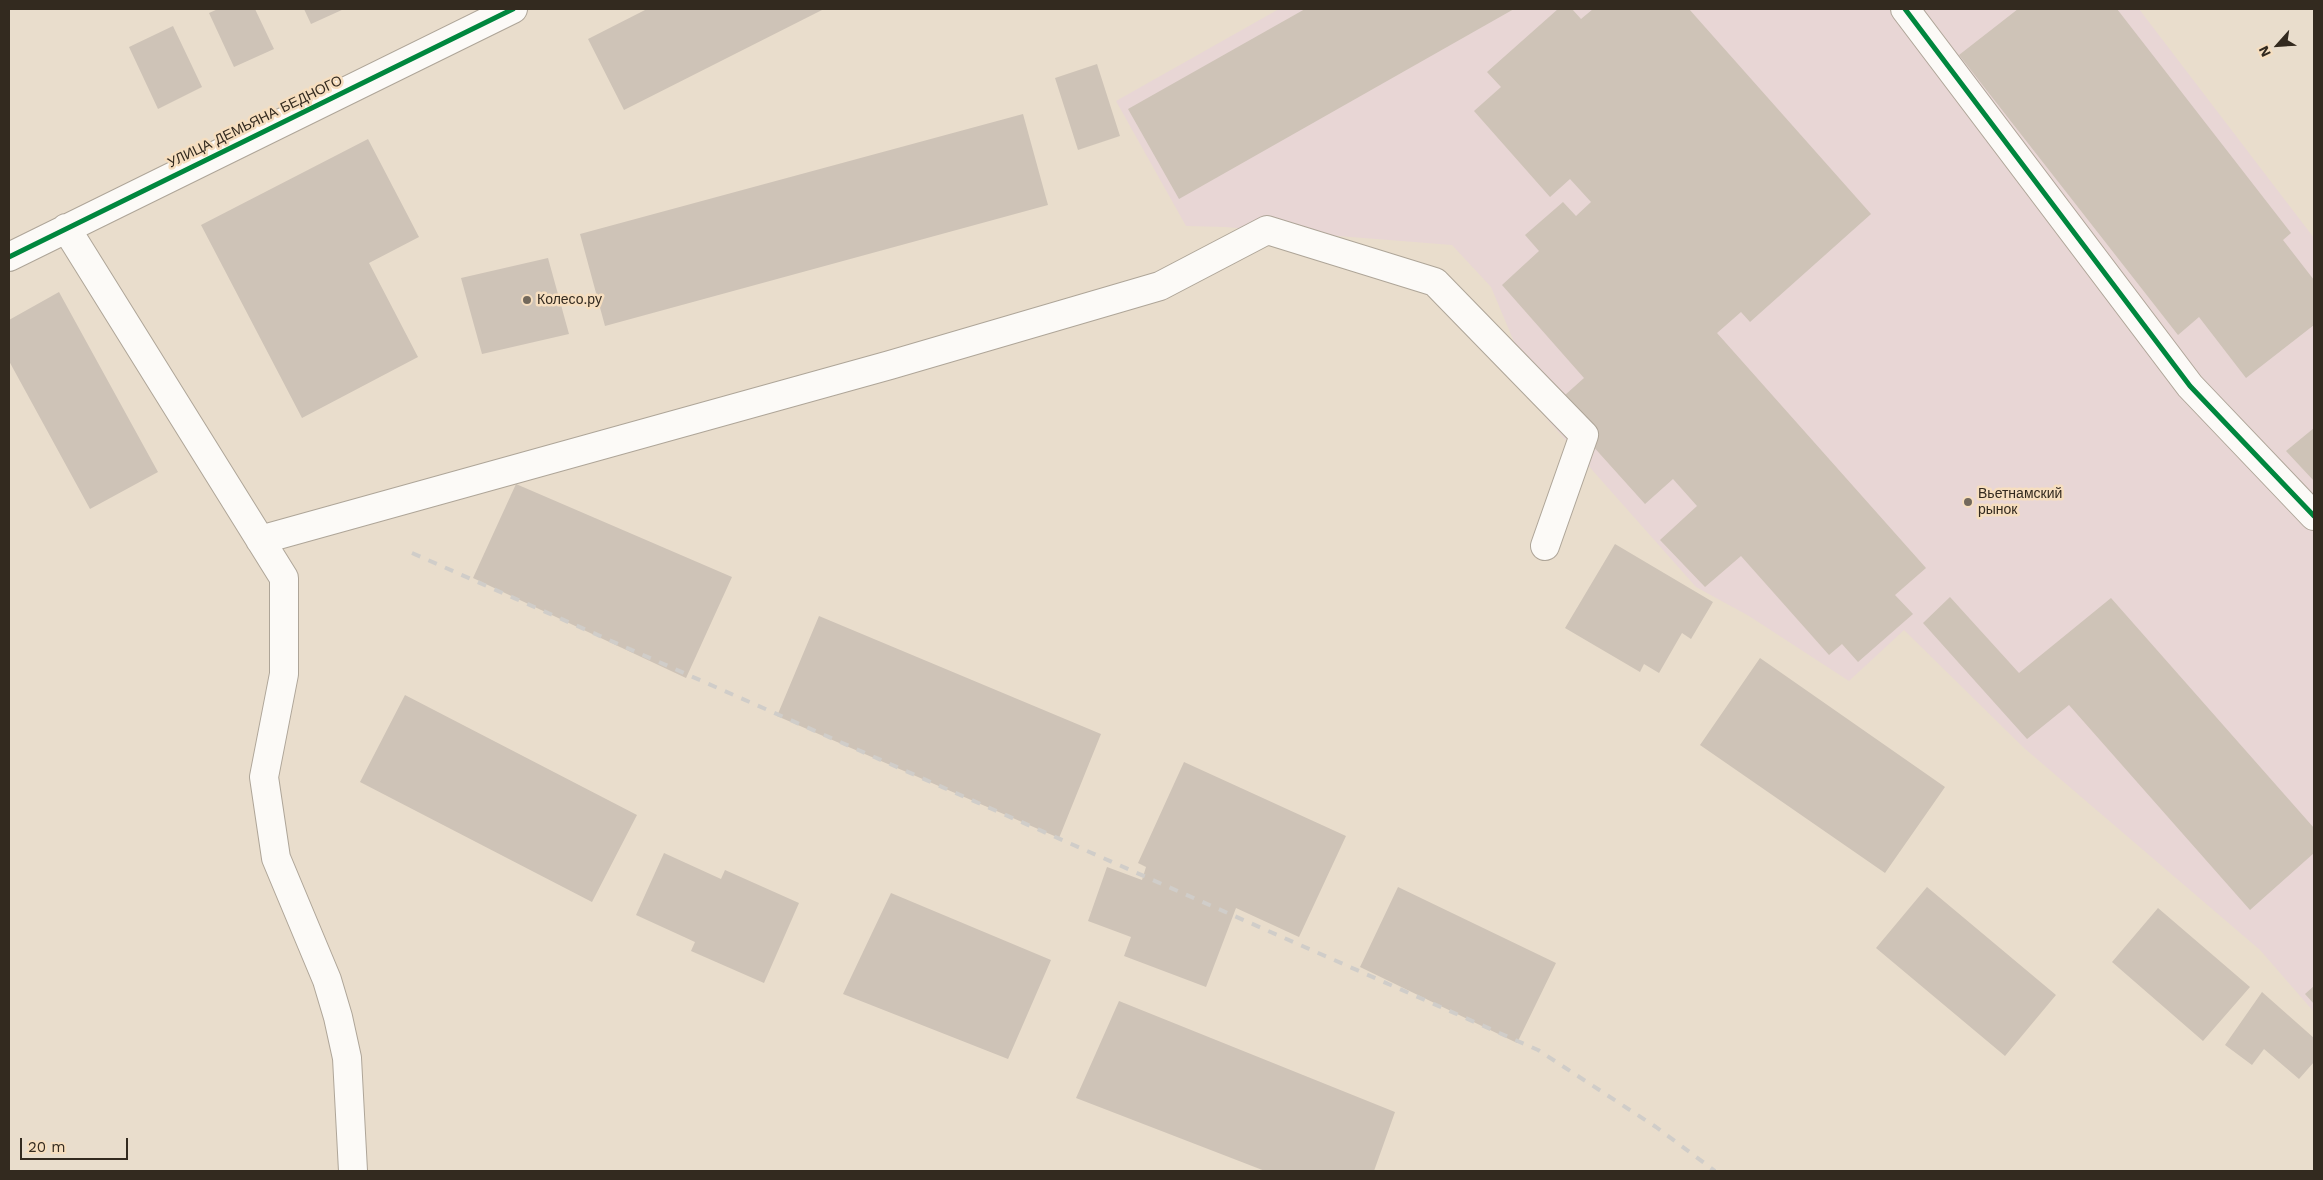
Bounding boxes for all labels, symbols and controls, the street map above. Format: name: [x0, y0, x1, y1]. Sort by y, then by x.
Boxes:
north arrow: [2253, 20, 2303, 70]
text: N: [2255, 43, 2274, 60]
street label: УЛИЦА ДЕМЬЯНА БЕДНОГО: [165, 72, 345, 172]
place label: Колесо.ру: [537, 292, 602, 308]
marker: Колесо.ру: [521, 294, 533, 306]
place label: Вьетнамский рынок: [1978, 486, 2062, 518]
marker: Вьетнамский рынок: [1962, 496, 1974, 508]
scale bar: [22, 1128, 130, 1160]
text: 20 m: [28, 1138, 66, 1156]

